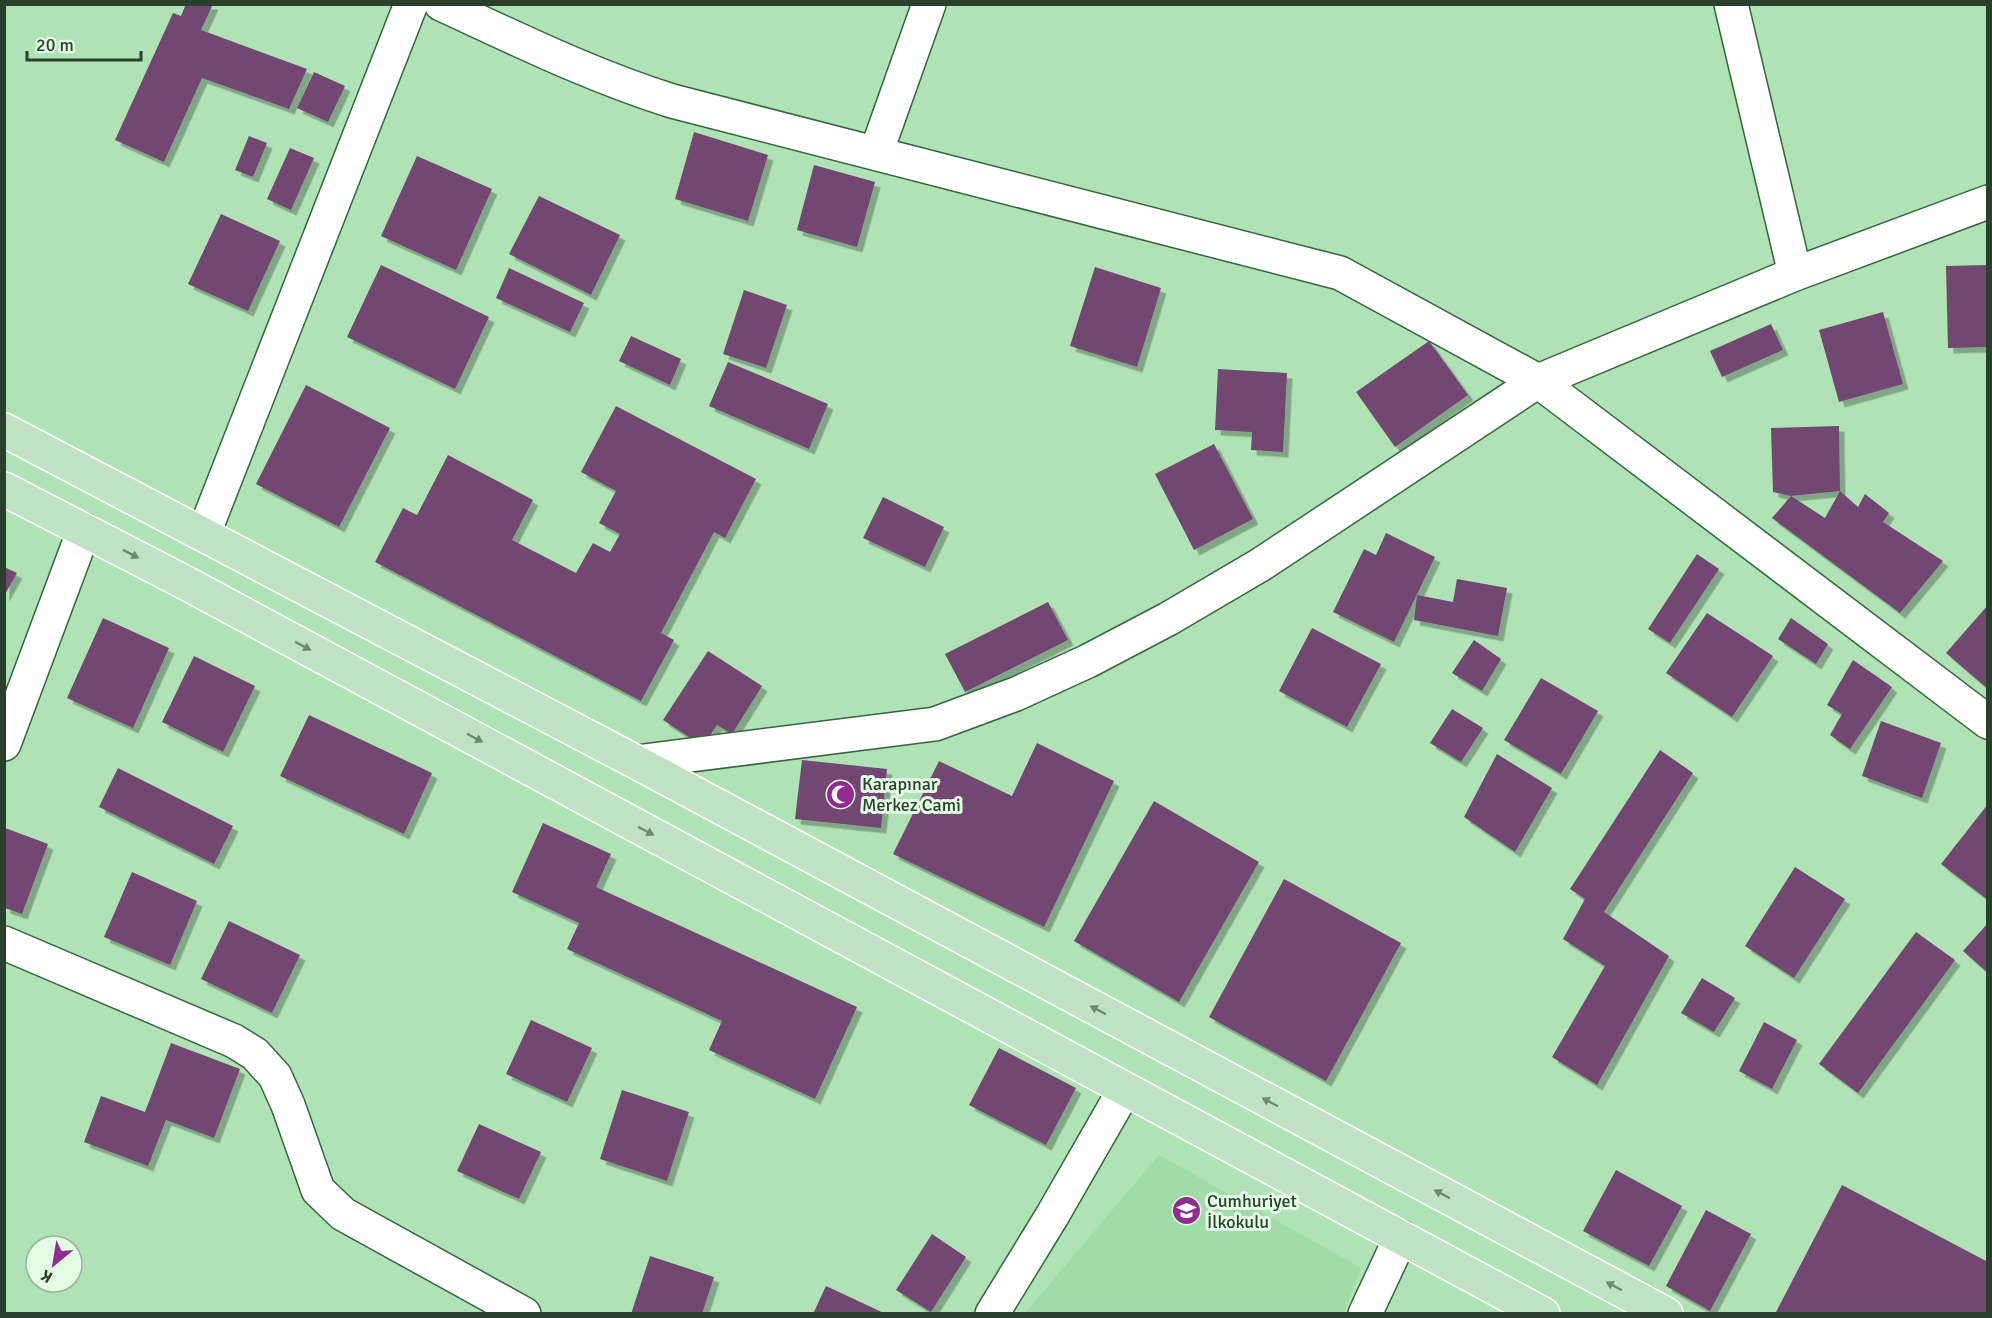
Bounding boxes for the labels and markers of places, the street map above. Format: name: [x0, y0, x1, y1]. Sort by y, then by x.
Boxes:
place label: Karapınar Merkez Cami: [862, 773, 961, 816]
mosque icon: Karapınar Merkez Cami: [825, 778, 857, 810]
place label: Cumhuriyet İlkokulu: [1207, 1190, 1297, 1233]
school or university icon: Cumhuriyet İlkokulu: [1170, 1195, 1202, 1227]

